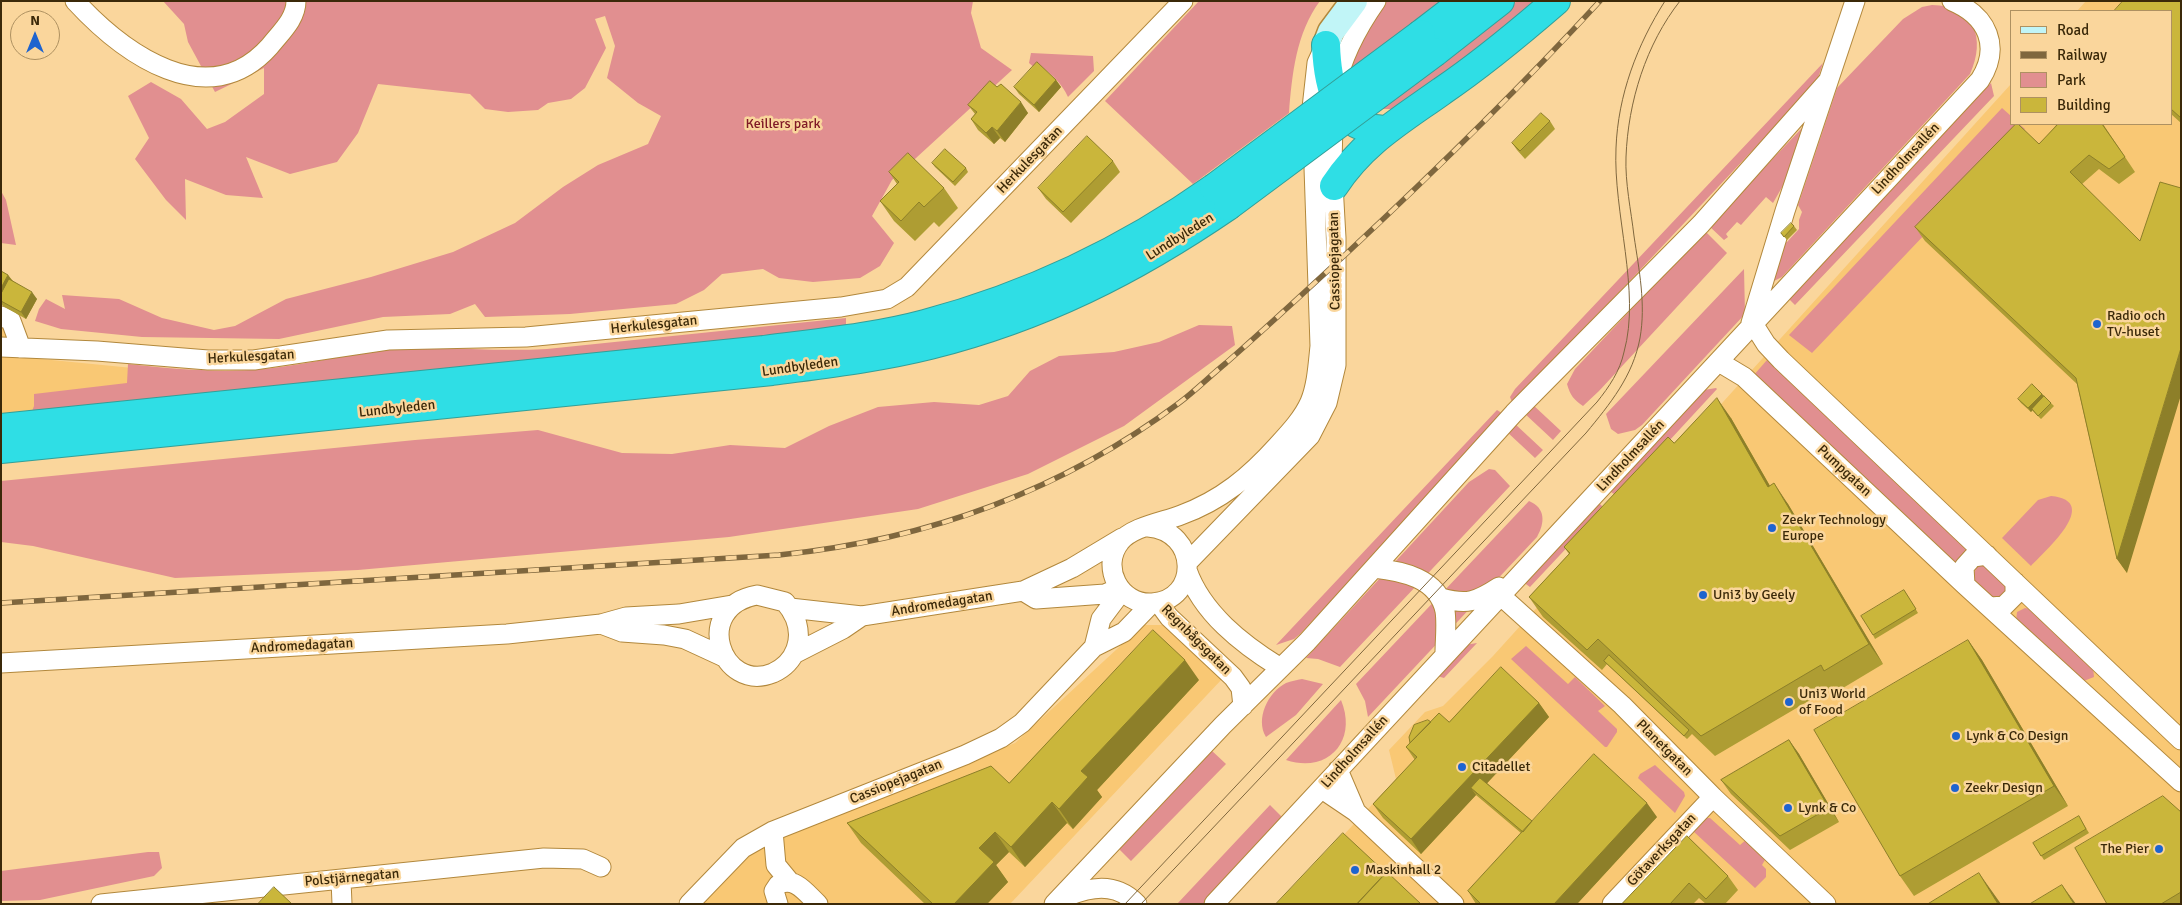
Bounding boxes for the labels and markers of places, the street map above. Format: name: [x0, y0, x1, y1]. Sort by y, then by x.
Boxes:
place label: Radio och TV-huset: [2107, 308, 2165, 341]
marker: Radio och TV-huset: [2091, 318, 2103, 330]
place label: Zeekr Technology Europe: [1782, 512, 1886, 544]
marker: Zeekr Technology Europe: [1766, 522, 1778, 534]
place label: Uni3 by Geely: [1713, 587, 1795, 603]
marker: Uni3 by Geely: [1697, 589, 1709, 601]
place label: Uni3 World of Food: [1799, 686, 1866, 719]
marker: Uni3 World of Food: [1783, 696, 1795, 708]
place label: Lynk & Co Design: [1966, 728, 2068, 744]
marker: Lynk & Co Design: [1950, 730, 1962, 742]
place label: Citadellet: [1472, 759, 1530, 775]
marker: Citadellet: [1456, 761, 1468, 773]
place label: Zeekr Design: [1965, 780, 2043, 796]
marker: Zeekr Design: [1949, 782, 1961, 794]
place label: Lynk & Co: [1798, 800, 1856, 816]
marker: Lynk & Co: [1782, 802, 1794, 814]
place label: The Pier: [2101, 841, 2149, 857]
marker: The Pier: [2153, 843, 2165, 855]
place label: Maskinhall 2: [1365, 862, 1441, 878]
marker: Maskinhall 2: [1349, 864, 1361, 876]

